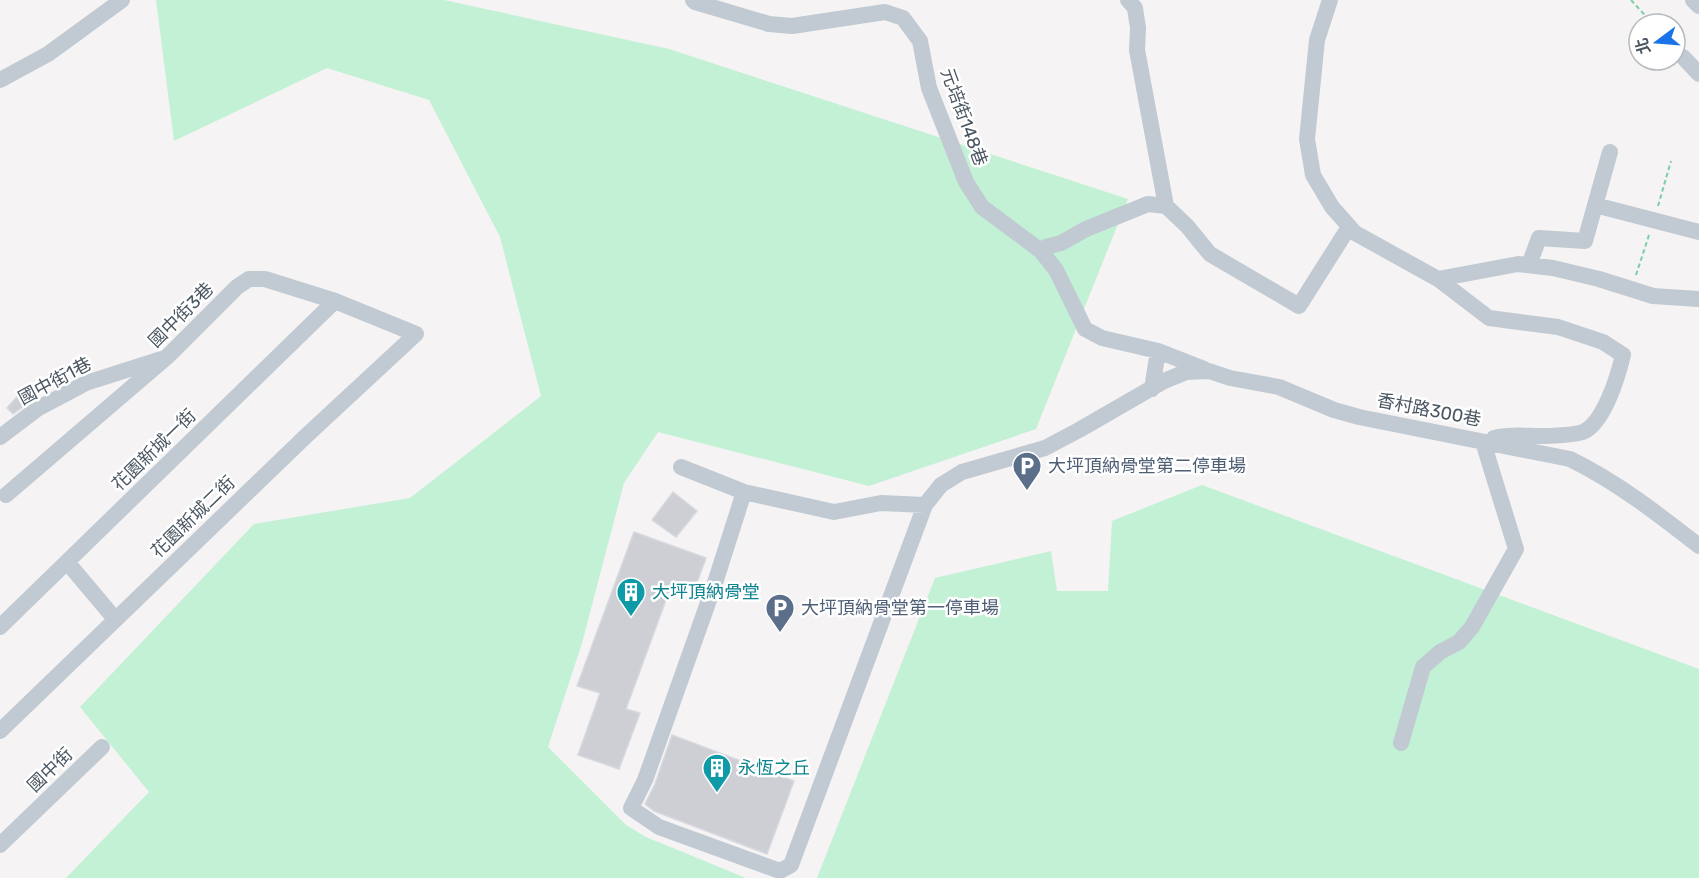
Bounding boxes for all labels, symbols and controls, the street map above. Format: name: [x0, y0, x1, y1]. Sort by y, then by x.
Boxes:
north arrow: [1627, 12, 1687, 72]
text: 北: [1632, 36, 1654, 56]
street label: 元培街148巷: [936, 65, 992, 169]
street label: 國中街3巷: [144, 278, 218, 352]
street label: 國中街1巷: [15, 353, 95, 409]
street label: 香村路300巷: [1375, 389, 1483, 431]
street label: 花園新城一街: [108, 405, 200, 495]
parking icon: 大坪頂納骨堂第二停車場: [1011, 450, 1043, 492]
place label: 大坪頂納骨堂第二停車場: [1048, 455, 1246, 477]
street label: 花園新城二街: [147, 472, 239, 562]
building icon: 大坪頂納骨堂: [615, 576, 647, 618]
place label: 大坪頂納骨堂: [652, 581, 760, 603]
parking icon: 大坪頂納骨堂第一停車場: [764, 592, 796, 634]
place label: 大坪頂納骨堂第一停車場: [801, 597, 999, 619]
street label: 國中街: [23, 743, 77, 797]
building icon: 永恆之丘: [701, 752, 733, 794]
place label: 永恆之丘: [738, 757, 810, 779]

